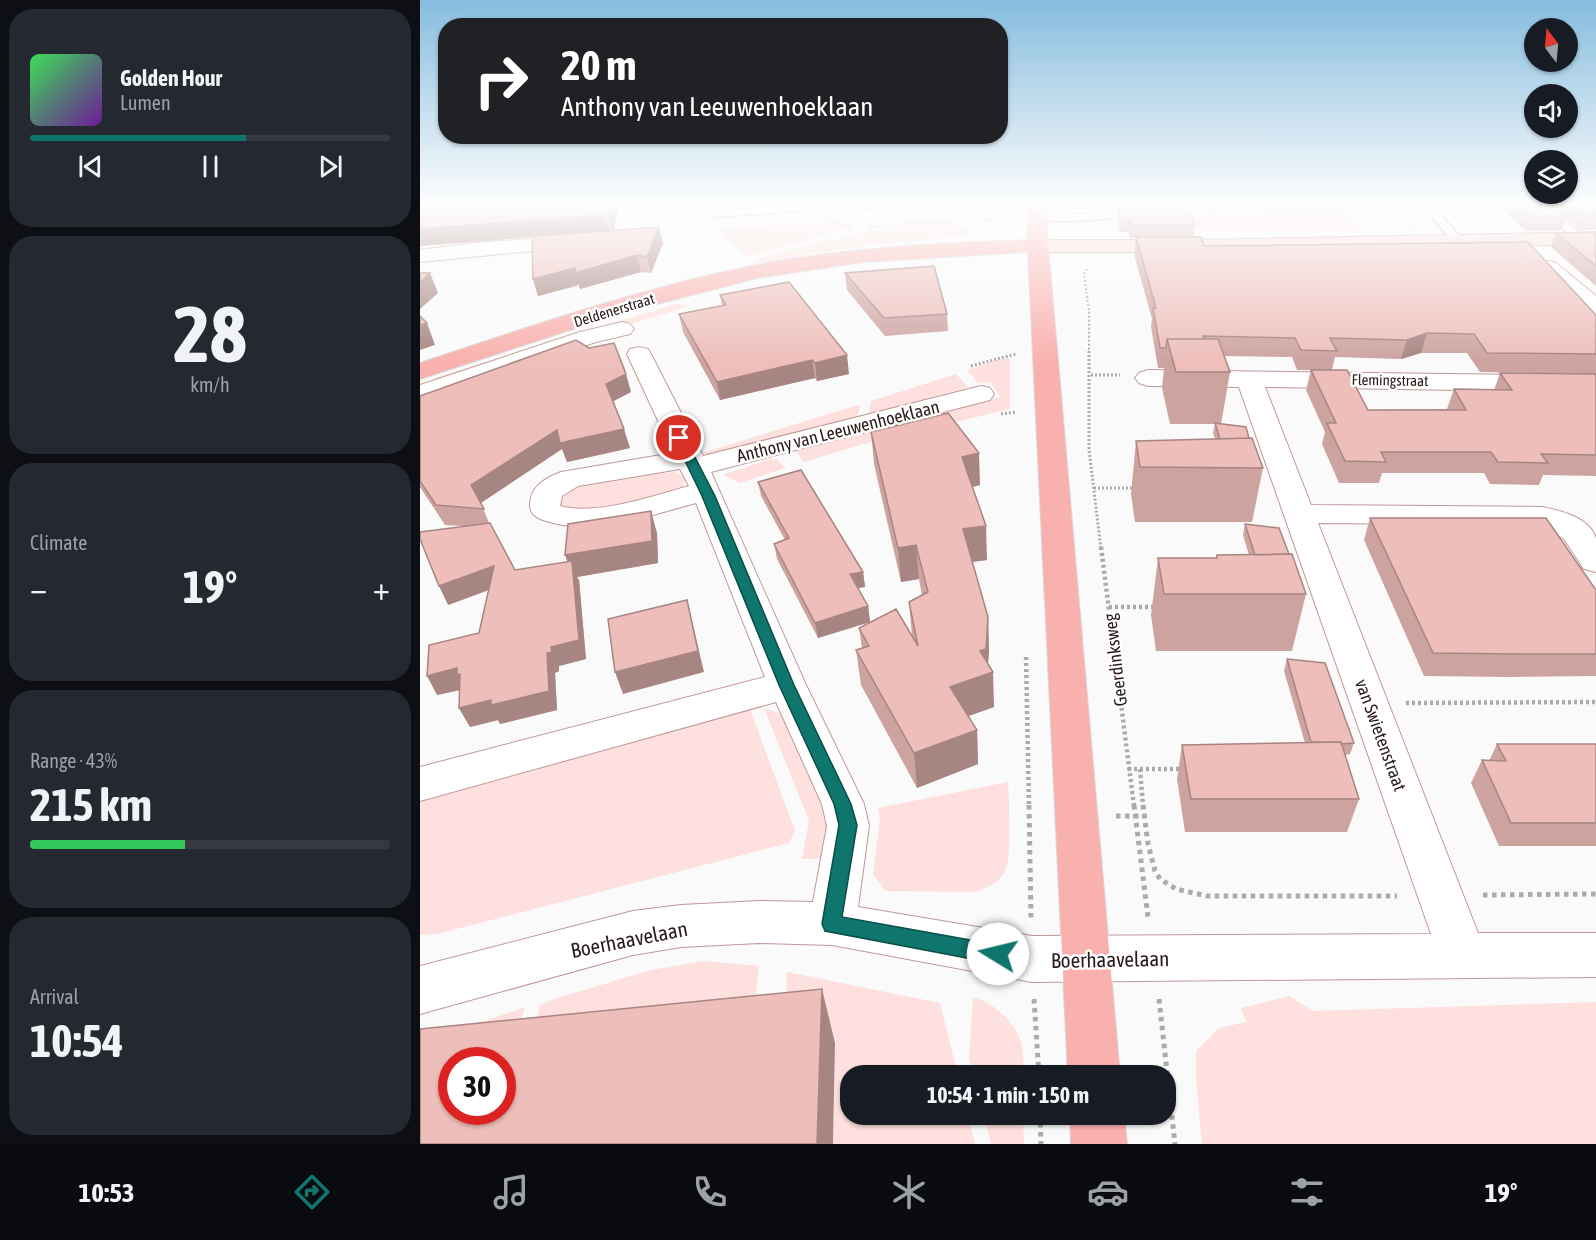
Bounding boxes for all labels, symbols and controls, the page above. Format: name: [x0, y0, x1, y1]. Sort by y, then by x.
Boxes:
north arrow: [1524, 18, 1578, 72]
map controls: [1524, 18, 1578, 204]
text: 20 m: [561, 41, 636, 89]
icon: right: [462, 42, 540, 120]
text: Golden Hour: [120, 65, 222, 91]
button: sound: [1524, 84, 1578, 138]
text: Lumen: [120, 91, 171, 114]
text: Anthony van Leeuwenhoeklaan: [561, 91, 873, 122]
icon: previous: [74, 150, 107, 183]
icon: pause: [194, 150, 227, 183]
icon: next: [314, 150, 347, 183]
button: layers: [1524, 150, 1578, 204]
text: 28: [173, 289, 247, 379]
street label: Deldenerstraat: [572, 290, 656, 330]
street label: Flemingstraat: [1352, 371, 1428, 389]
text: km/h: [190, 373, 230, 396]
street label: Anthony van Leeuwenhoeklaan: [734, 396, 942, 466]
pin: [653, 412, 704, 463]
icon: arrive: [662, 421, 695, 454]
text: Climate: [30, 531, 87, 554]
text: 19°: [183, 561, 237, 613]
text: −: [30, 569, 47, 607]
text: +: [373, 569, 390, 607]
street label: Geerdinksweg: [1099, 612, 1131, 708]
street label: van Swietenstraat: [1351, 676, 1411, 794]
text: Range · 43%: [30, 749, 117, 772]
text: 215 km: [30, 779, 152, 831]
street label: Boerhaavelaan: [569, 916, 689, 962]
position arrow: [966, 922, 1030, 986]
street label: Boerhaavelaan: [1051, 946, 1169, 972]
text: Arrival: [30, 985, 79, 1008]
text: 10:54: [30, 1015, 124, 1067]
speed limit sign: 30: [438, 1047, 516, 1125]
text: 10:54 · 1 min · 150 m: [927, 1082, 1089, 1108]
icon: directions: [291, 1171, 333, 1213]
icon: music: [490, 1171, 532, 1213]
icon: phone: [689, 1171, 731, 1213]
icon: climate: [888, 1171, 930, 1213]
icon: car: [1087, 1171, 1129, 1213]
icon: filters: [1286, 1171, 1328, 1213]
text: 10:53: [78, 1177, 135, 1208]
text: 19°: [1485, 1177, 1518, 1208]

